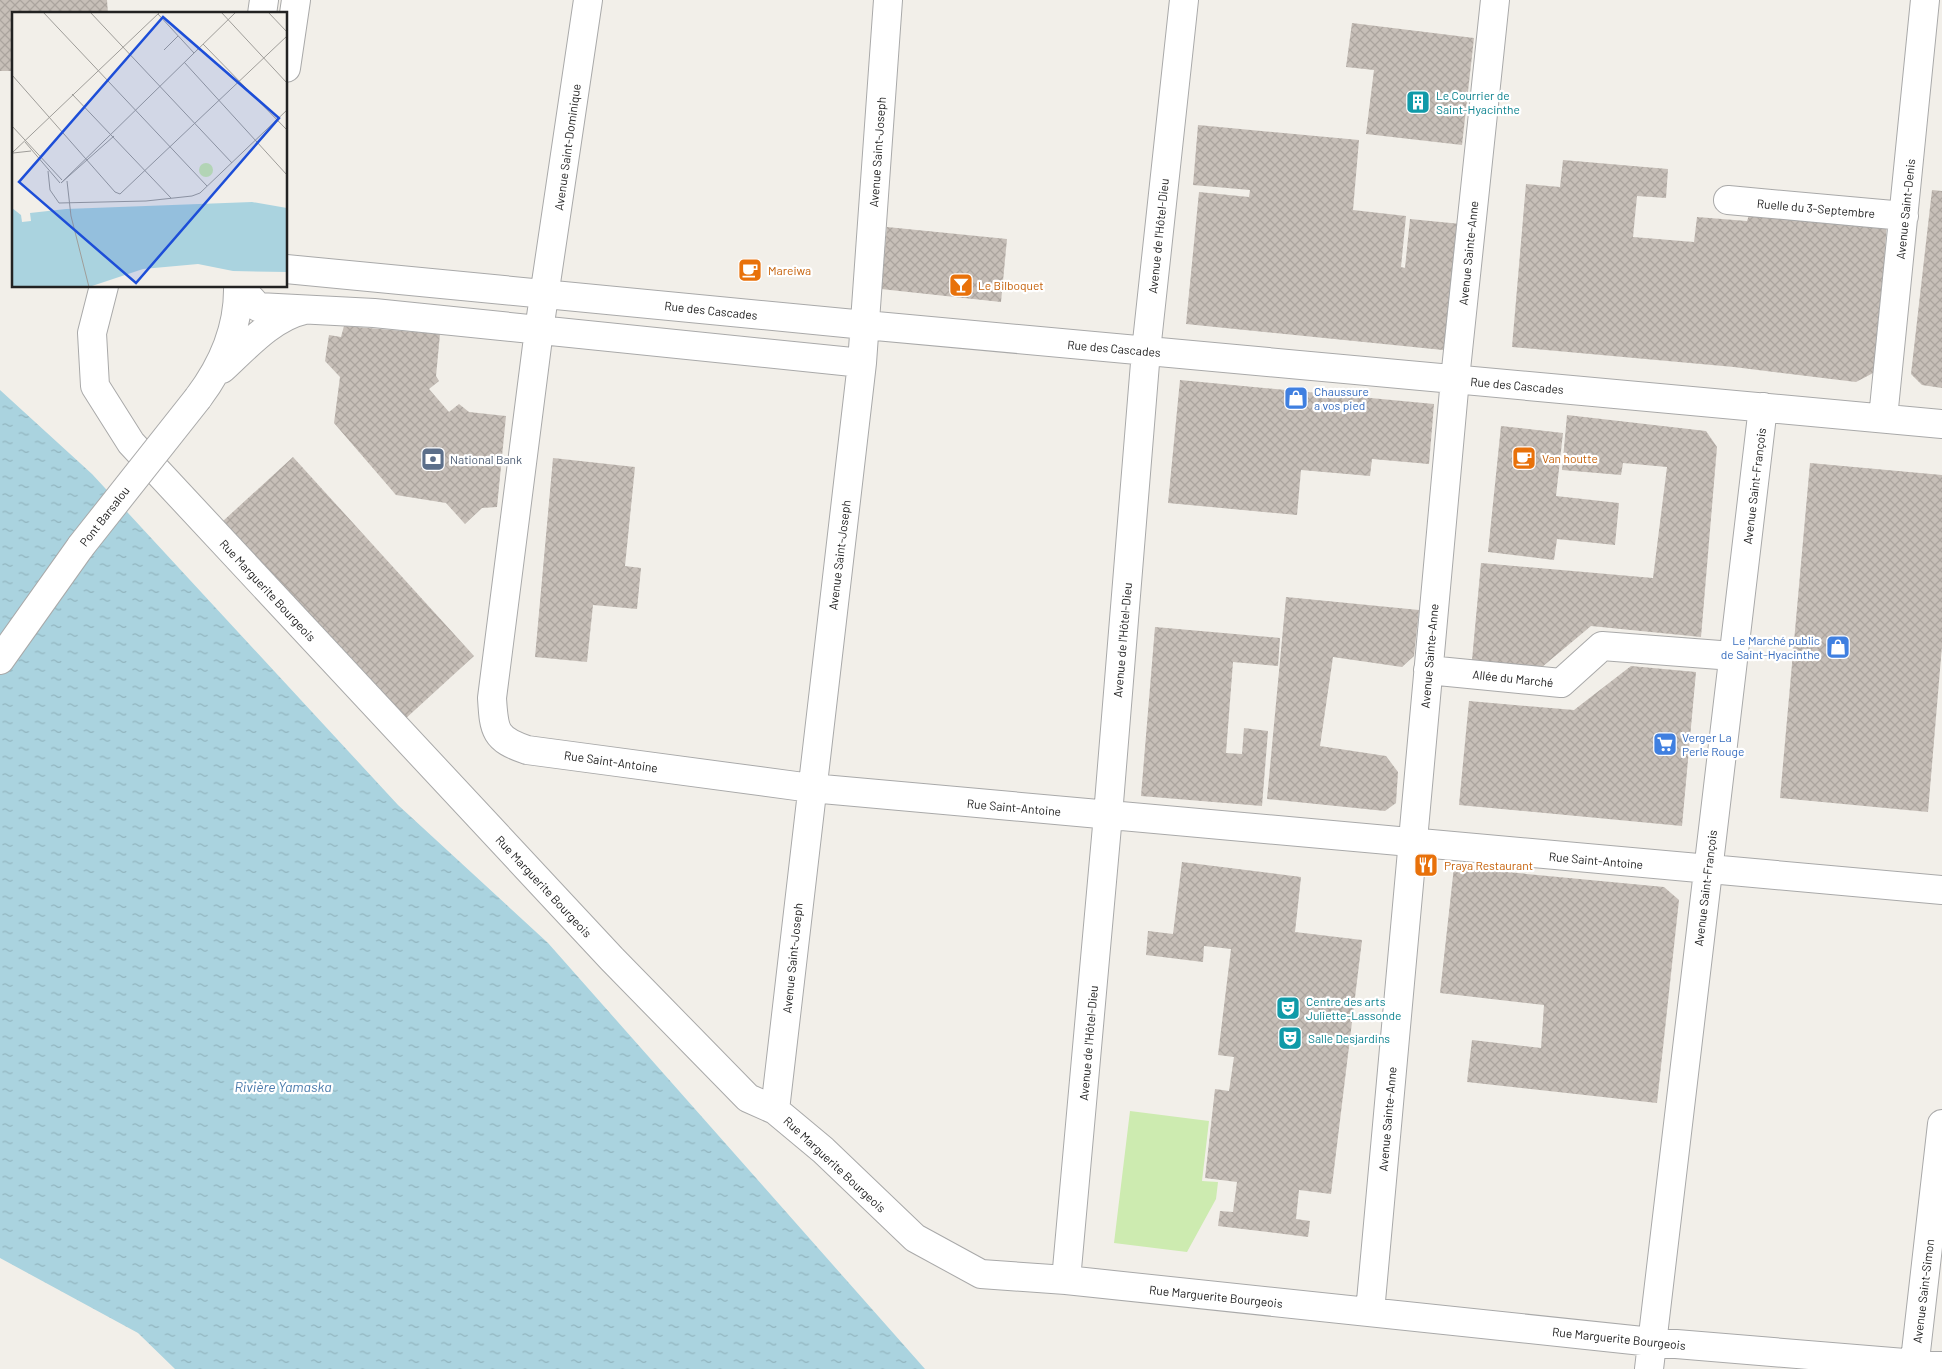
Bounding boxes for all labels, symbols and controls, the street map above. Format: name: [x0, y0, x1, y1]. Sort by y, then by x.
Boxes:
inset map: [12, 12, 288, 288]
street label: Avenue Saint-Dominique: [551, 83, 583, 211]
place label: Le Courrier de Saint-Hyacinthe: [1436, 88, 1520, 116]
building icon: Le Courrier de Saint-Hyacinthe: [1405, 89, 1431, 115]
street label: Avenue Saint-Joseph: [866, 96, 888, 208]
street label: Avenue Saint-Denis: [1893, 158, 1917, 260]
street label: Avenue de l'Hôtel-Dieu: [1145, 178, 1171, 294]
street label: Ruelle du 3-Septembre: [1756, 196, 1876, 220]
street label: Avenue Sainte-Anne: [1456, 200, 1480, 306]
cafe icon: Mareiwa: [737, 257, 763, 283]
place label: Mareiwa: [768, 263, 811, 277]
bar icon: Le Bilboquet: [948, 272, 974, 298]
place label: Le Bilboquet: [978, 278, 1044, 292]
street label: Rue des Cascades: [664, 298, 759, 322]
street label: Rue des Cascades: [1067, 337, 1161, 359]
street label: Rue des Cascades: [1470, 374, 1564, 396]
place label: Chaussure a vos pied: [1314, 384, 1369, 412]
shop icon: Chaussure a vos pied: [1283, 385, 1309, 411]
street label: Avenue Saint-François: [1740, 427, 1768, 545]
cafe icon: Van houtte: [1511, 445, 1537, 471]
bank icon: National Bank: [420, 446, 446, 472]
place label: Van houtte: [1542, 451, 1598, 465]
place label: National Bank: [450, 452, 522, 466]
street label: Pont Barsalou: [76, 483, 132, 549]
street label: Avenue Saint-Joseph: [825, 499, 853, 611]
street label: Rue Marguerite Bourgeois: [217, 536, 319, 644]
street label: Avenue de l'Hôtel-Dieu: [1110, 582, 1134, 698]
street label: Avenue Sainte-Anne: [1417, 603, 1441, 709]
place label: Le Marché public de Saint-Hyacinthe: [1721, 633, 1820, 661]
shop icon: Le Marché public de Saint-Hyacinthe: [1825, 634, 1851, 660]
street label: Allée du Marché: [1472, 667, 1554, 689]
place label: Verger La Perle Rouge: [1682, 730, 1744, 758]
supermarket icon: Verger La Perle Rouge: [1652, 731, 1678, 757]
street label: Rue Saint-Antoine: [563, 747, 659, 775]
street label: Rue Saint-Antoine: [966, 796, 1062, 818]
street label: Avenue Saint-François: [1691, 829, 1719, 947]
street label: Rue Marguerite Bourgeois: [493, 832, 595, 940]
street label: Rue Saint-Antoine: [1548, 849, 1644, 871]
restaurant icon: Praya Restaurant: [1413, 852, 1439, 878]
place label: Praya Restaurant: [1444, 858, 1533, 872]
street label: Avenue Saint-Joseph: [779, 902, 805, 1014]
street label: Avenue de l'Hôtel-Dieu: [1076, 985, 1100, 1101]
place label: Centre des arts Juliette-Lassonde: [1306, 994, 1401, 1022]
theatre icon: Centre des arts Juliette-Lassonde: [1275, 995, 1301, 1021]
theatre icon: Salle Desjardins: [1277, 1025, 1303, 1051]
place label: Salle Desjardins: [1308, 1031, 1390, 1045]
street label: Avenue Sainte-Anne: [1375, 1066, 1399, 1172]
water label: Rivière Yamaska: [234, 1078, 332, 1095]
street label: Rue Marguerite Bourgeois: [781, 1113, 889, 1215]
street label: Avenue Saint-Simon: [1910, 1238, 1936, 1344]
street label: Rue Marguerite Bourgeois: [1149, 1282, 1284, 1310]
street label: Rue Marguerite Bourgeois: [1552, 1324, 1687, 1352]

